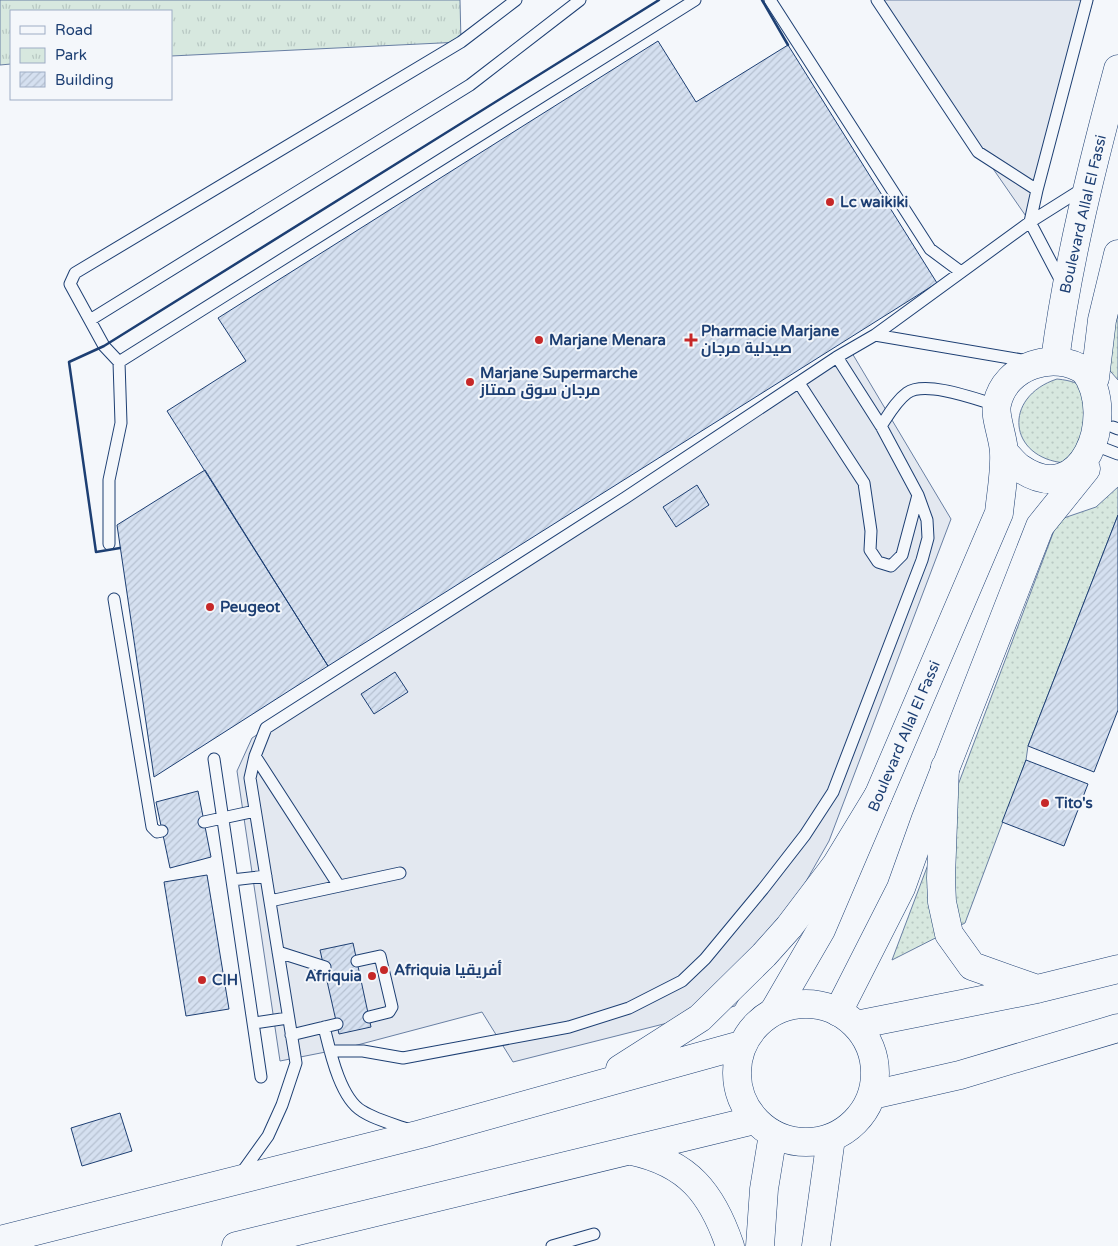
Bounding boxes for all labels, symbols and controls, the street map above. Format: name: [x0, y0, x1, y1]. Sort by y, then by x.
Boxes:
legend: [10, 10, 172, 100]
text: Road: [55, 21, 93, 39]
text: Park: [55, 46, 87, 64]
text: Building: [55, 71, 114, 89]
street label: Boulevard Allal El Fassi: [1056, 133, 1110, 295]
place label: Lc waikiki: [840, 193, 908, 211]
marker: Lc waikiki: [824, 196, 836, 208]
place label: Pharmacie Marjane صيدلية مرجان: [701, 322, 840, 357]
place label: Marjane Menara: [549, 331, 666, 350]
marker: Marjane Menara: [533, 334, 545, 346]
marker: Pharmacie Marjane صيدلية مرجان: [685, 334, 697, 346]
place label: Marjane Supermarche مرجان سوق ممتاز: [479, 364, 638, 399]
marker: Marjane Supermarche مرجان سوق ممتاز: [464, 376, 476, 388]
place label: Peugeot: [220, 598, 281, 617]
marker: Peugeot: [204, 601, 216, 613]
street label: Boulevard Allal El Fassi: [864, 658, 944, 814]
place label: Tito's: [1054, 794, 1093, 812]
marker: Tito's: [1039, 797, 1051, 809]
place label: Afriquia أفريقيا: [394, 960, 502, 980]
marker: Afriquia أفريقيا: [378, 964, 390, 976]
place label: Afriquia: [305, 967, 362, 986]
marker: Afriquia: [366, 970, 378, 982]
place label: CIH: [212, 971, 238, 989]
marker: CIH: [196, 974, 208, 986]

